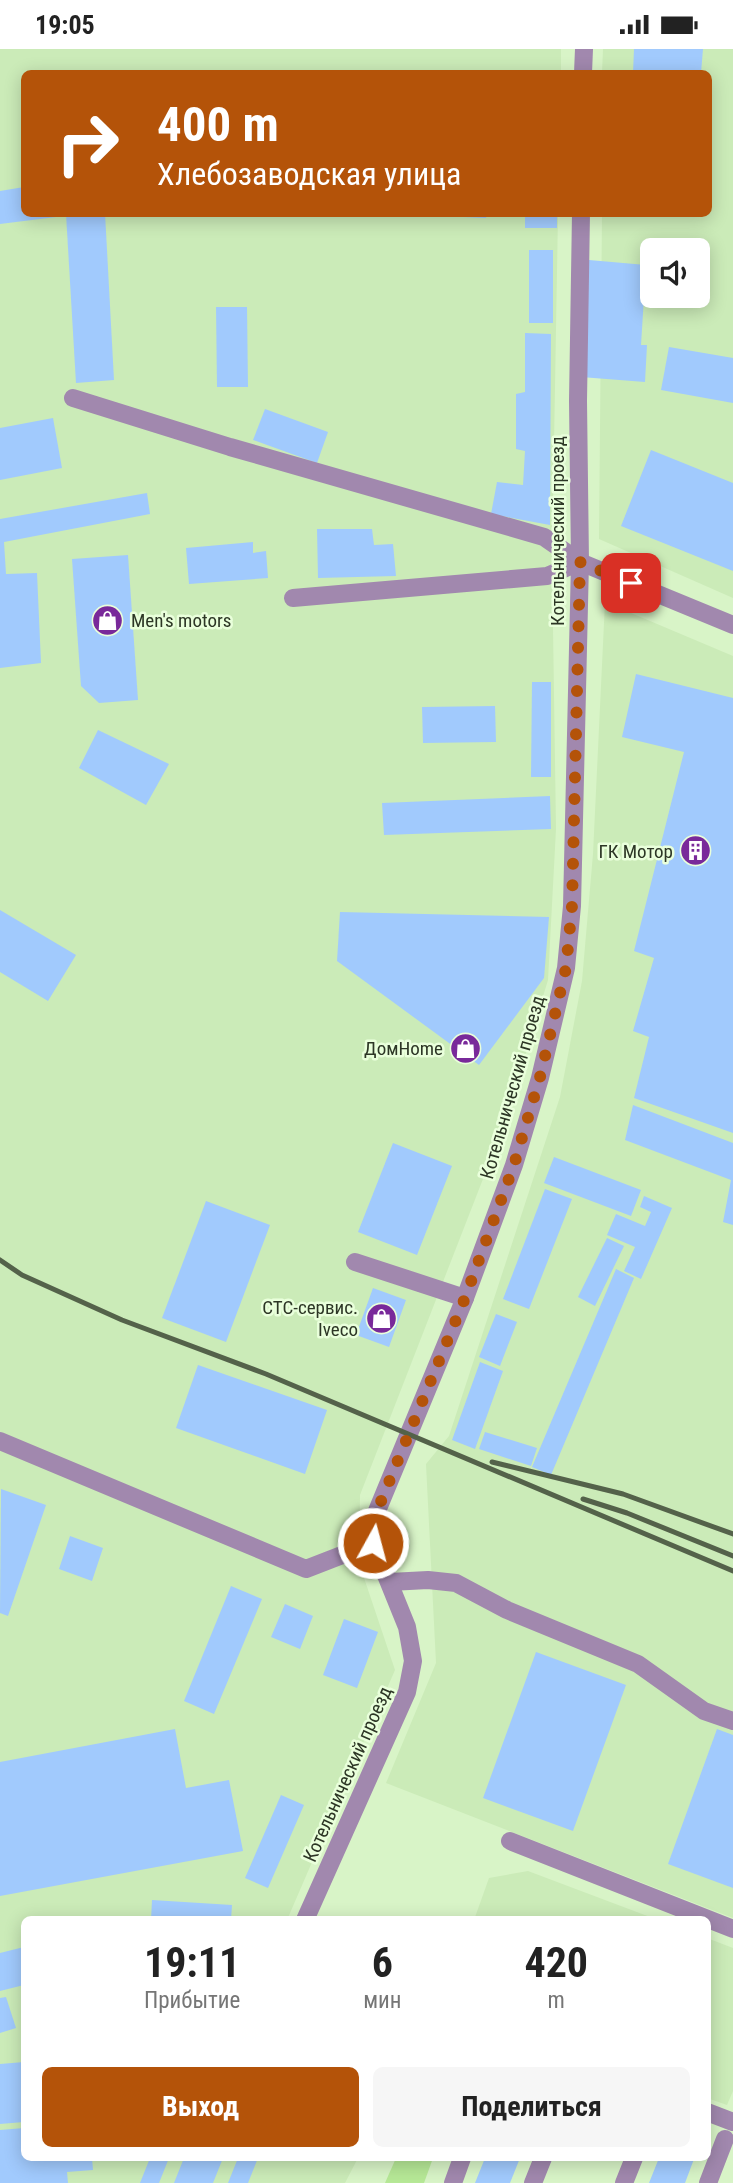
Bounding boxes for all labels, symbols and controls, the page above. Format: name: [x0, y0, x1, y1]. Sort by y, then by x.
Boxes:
text: 19:05: [35, 10, 95, 40]
text: 400 m: [157, 96, 279, 153]
icon: right: [42, 98, 133, 189]
text: Хлебозаводская улица: [157, 155, 461, 193]
map controls: [640, 238, 710, 308]
button: sound: [640, 238, 710, 308]
street label: Котельнический проезд: [546, 436, 569, 626]
pin: [601, 553, 661, 613]
icon: arrive: [612, 564, 650, 602]
shop icon: Men's motors: [91, 603, 125, 637]
place label: Men's motors: [131, 609, 231, 632]
building icon: ГК Мотор: [679, 834, 713, 868]
place label: ГК Мотор: [598, 840, 673, 863]
street label: Котельнический проезд: [475, 993, 550, 1182]
shop icon: ДомHome: [449, 1031, 483, 1065]
place label: ДомHome: [364, 1037, 443, 1060]
place label: СТС-сервис. Iveco: [262, 1296, 358, 1341]
shop icon: СТС-сервис. Iveco: [364, 1301, 398, 1335]
position arrow: [336, 1506, 410, 1580]
street label: Котельнический проезд: [298, 1683, 397, 1866]
text: 19:11: [144, 1938, 240, 1987]
text: 6: [372, 1938, 393, 1987]
text: 420: [524, 1938, 588, 1987]
text: Прибытие: [144, 1987, 240, 2014]
text: мин: [363, 1987, 402, 2014]
text: m: [548, 1987, 565, 2014]
button: Выход: [42, 2067, 359, 2147]
button: Поделиться: [373, 2067, 690, 2147]

